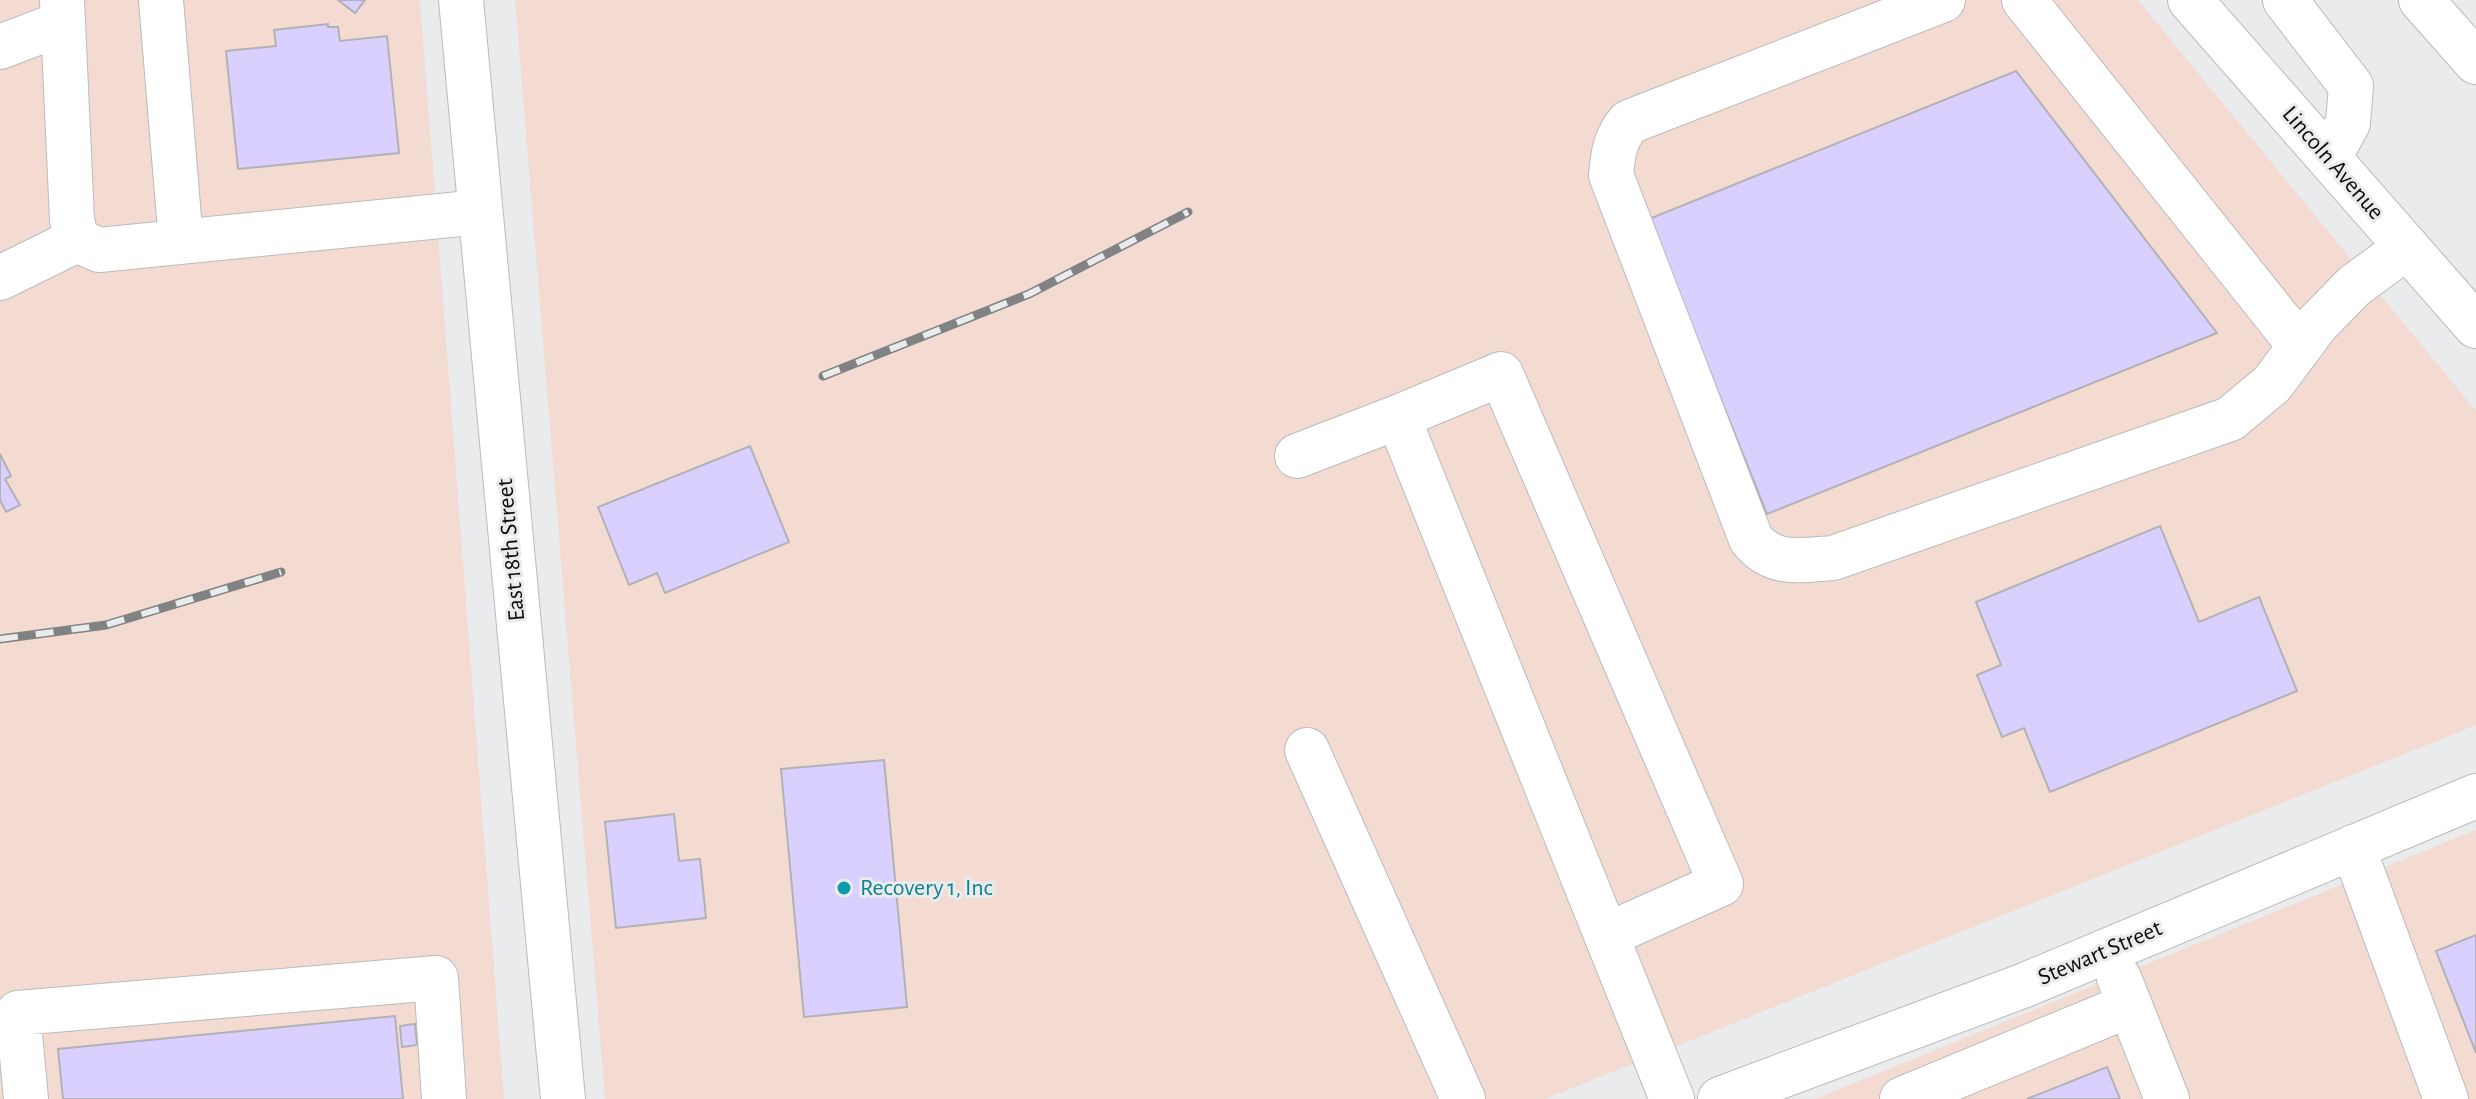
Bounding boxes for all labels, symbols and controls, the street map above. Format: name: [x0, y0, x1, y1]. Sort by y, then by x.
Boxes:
street label: Lincoln Avenue: [2278, 102, 2388, 224]
street label: East 18th Street: [493, 477, 529, 622]
place label: Recovery 1, Inc: [860, 876, 993, 900]
marker: Recovery 1, Inc: [835, 879, 853, 897]
street label: Stewart Street: [2034, 916, 2166, 990]

